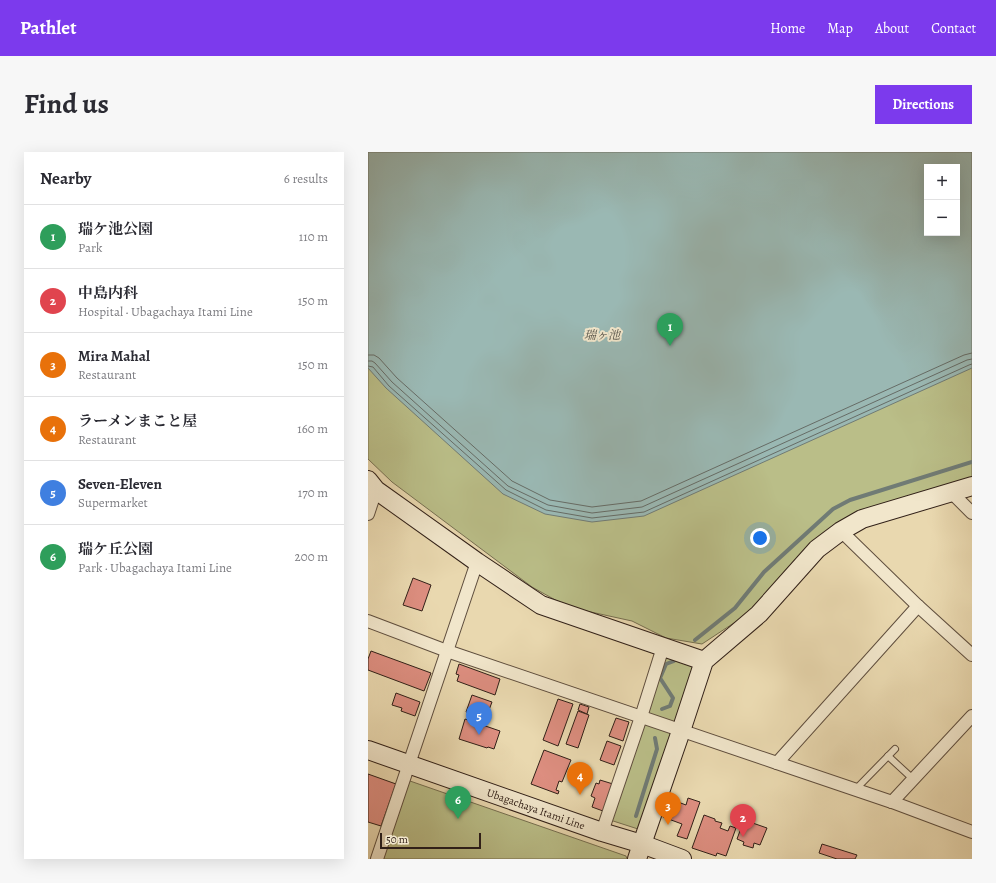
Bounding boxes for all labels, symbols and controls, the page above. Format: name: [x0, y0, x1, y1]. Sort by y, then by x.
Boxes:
text: Pathlet: [20, 15, 76, 41]
text: Home: [770, 19, 805, 38]
text: Map: [827, 19, 853, 38]
text: About: [875, 19, 909, 38]
text: Contact: [931, 19, 976, 38]
text: Find us: [24, 85, 109, 123]
button: Directions: [875, 85, 972, 124]
map controls: [924, 164, 960, 236]
button: +: [924, 164, 960, 200]
text: Nearby: [40, 167, 91, 190]
text: 6 results: [284, 170, 328, 187]
button: −: [924, 200, 960, 236]
text: 瑞ケ池公園: [78, 219, 153, 239]
text: 1: [51, 228, 55, 245]
text: 110 m: [299, 228, 328, 245]
text: Park: [78, 239, 102, 256]
text: 中島内科: [78, 283, 138, 303]
text: 2: [50, 292, 56, 309]
text: 150 m: [298, 292, 328, 309]
text: Hospital · Ubagachaya Itami Line: [78, 303, 253, 320]
pin: 1: [657, 313, 683, 346]
water label: 瑞ヶ池: [584, 327, 622, 343]
text: Mira Mahal: [78, 346, 150, 366]
text: 3: [50, 356, 56, 373]
text: 150 m: [298, 356, 328, 373]
text: Restaurant: [78, 366, 136, 383]
text: ラーメンまこと屋: [78, 411, 197, 431]
text: 4: [50, 420, 56, 437]
text: 160 m: [297, 420, 328, 437]
text: Restaurant: [78, 431, 136, 448]
text: Seven-Eleven: [78, 474, 162, 494]
text: 5: [50, 484, 56, 501]
text: 170 m: [298, 484, 328, 501]
text: Supermarket: [78, 494, 148, 511]
your location: [750, 528, 770, 548]
text: 瑞ケ丘公園: [78, 539, 153, 559]
text: 6: [50, 548, 56, 565]
text: 200 m: [295, 548, 328, 565]
text: Park · Ubagachaya Itami Line: [78, 559, 232, 576]
pin: 5: [466, 702, 492, 735]
pin: 4: [567, 762, 593, 795]
street label: Ubagachaya Itami Line: [485, 785, 587, 833]
pin: 6: [445, 786, 471, 819]
pin: 3: [655, 792, 681, 825]
pin: 2: [730, 804, 756, 837]
scale bar: [380, 831, 481, 850]
text: 50 m: [386, 832, 408, 847]

